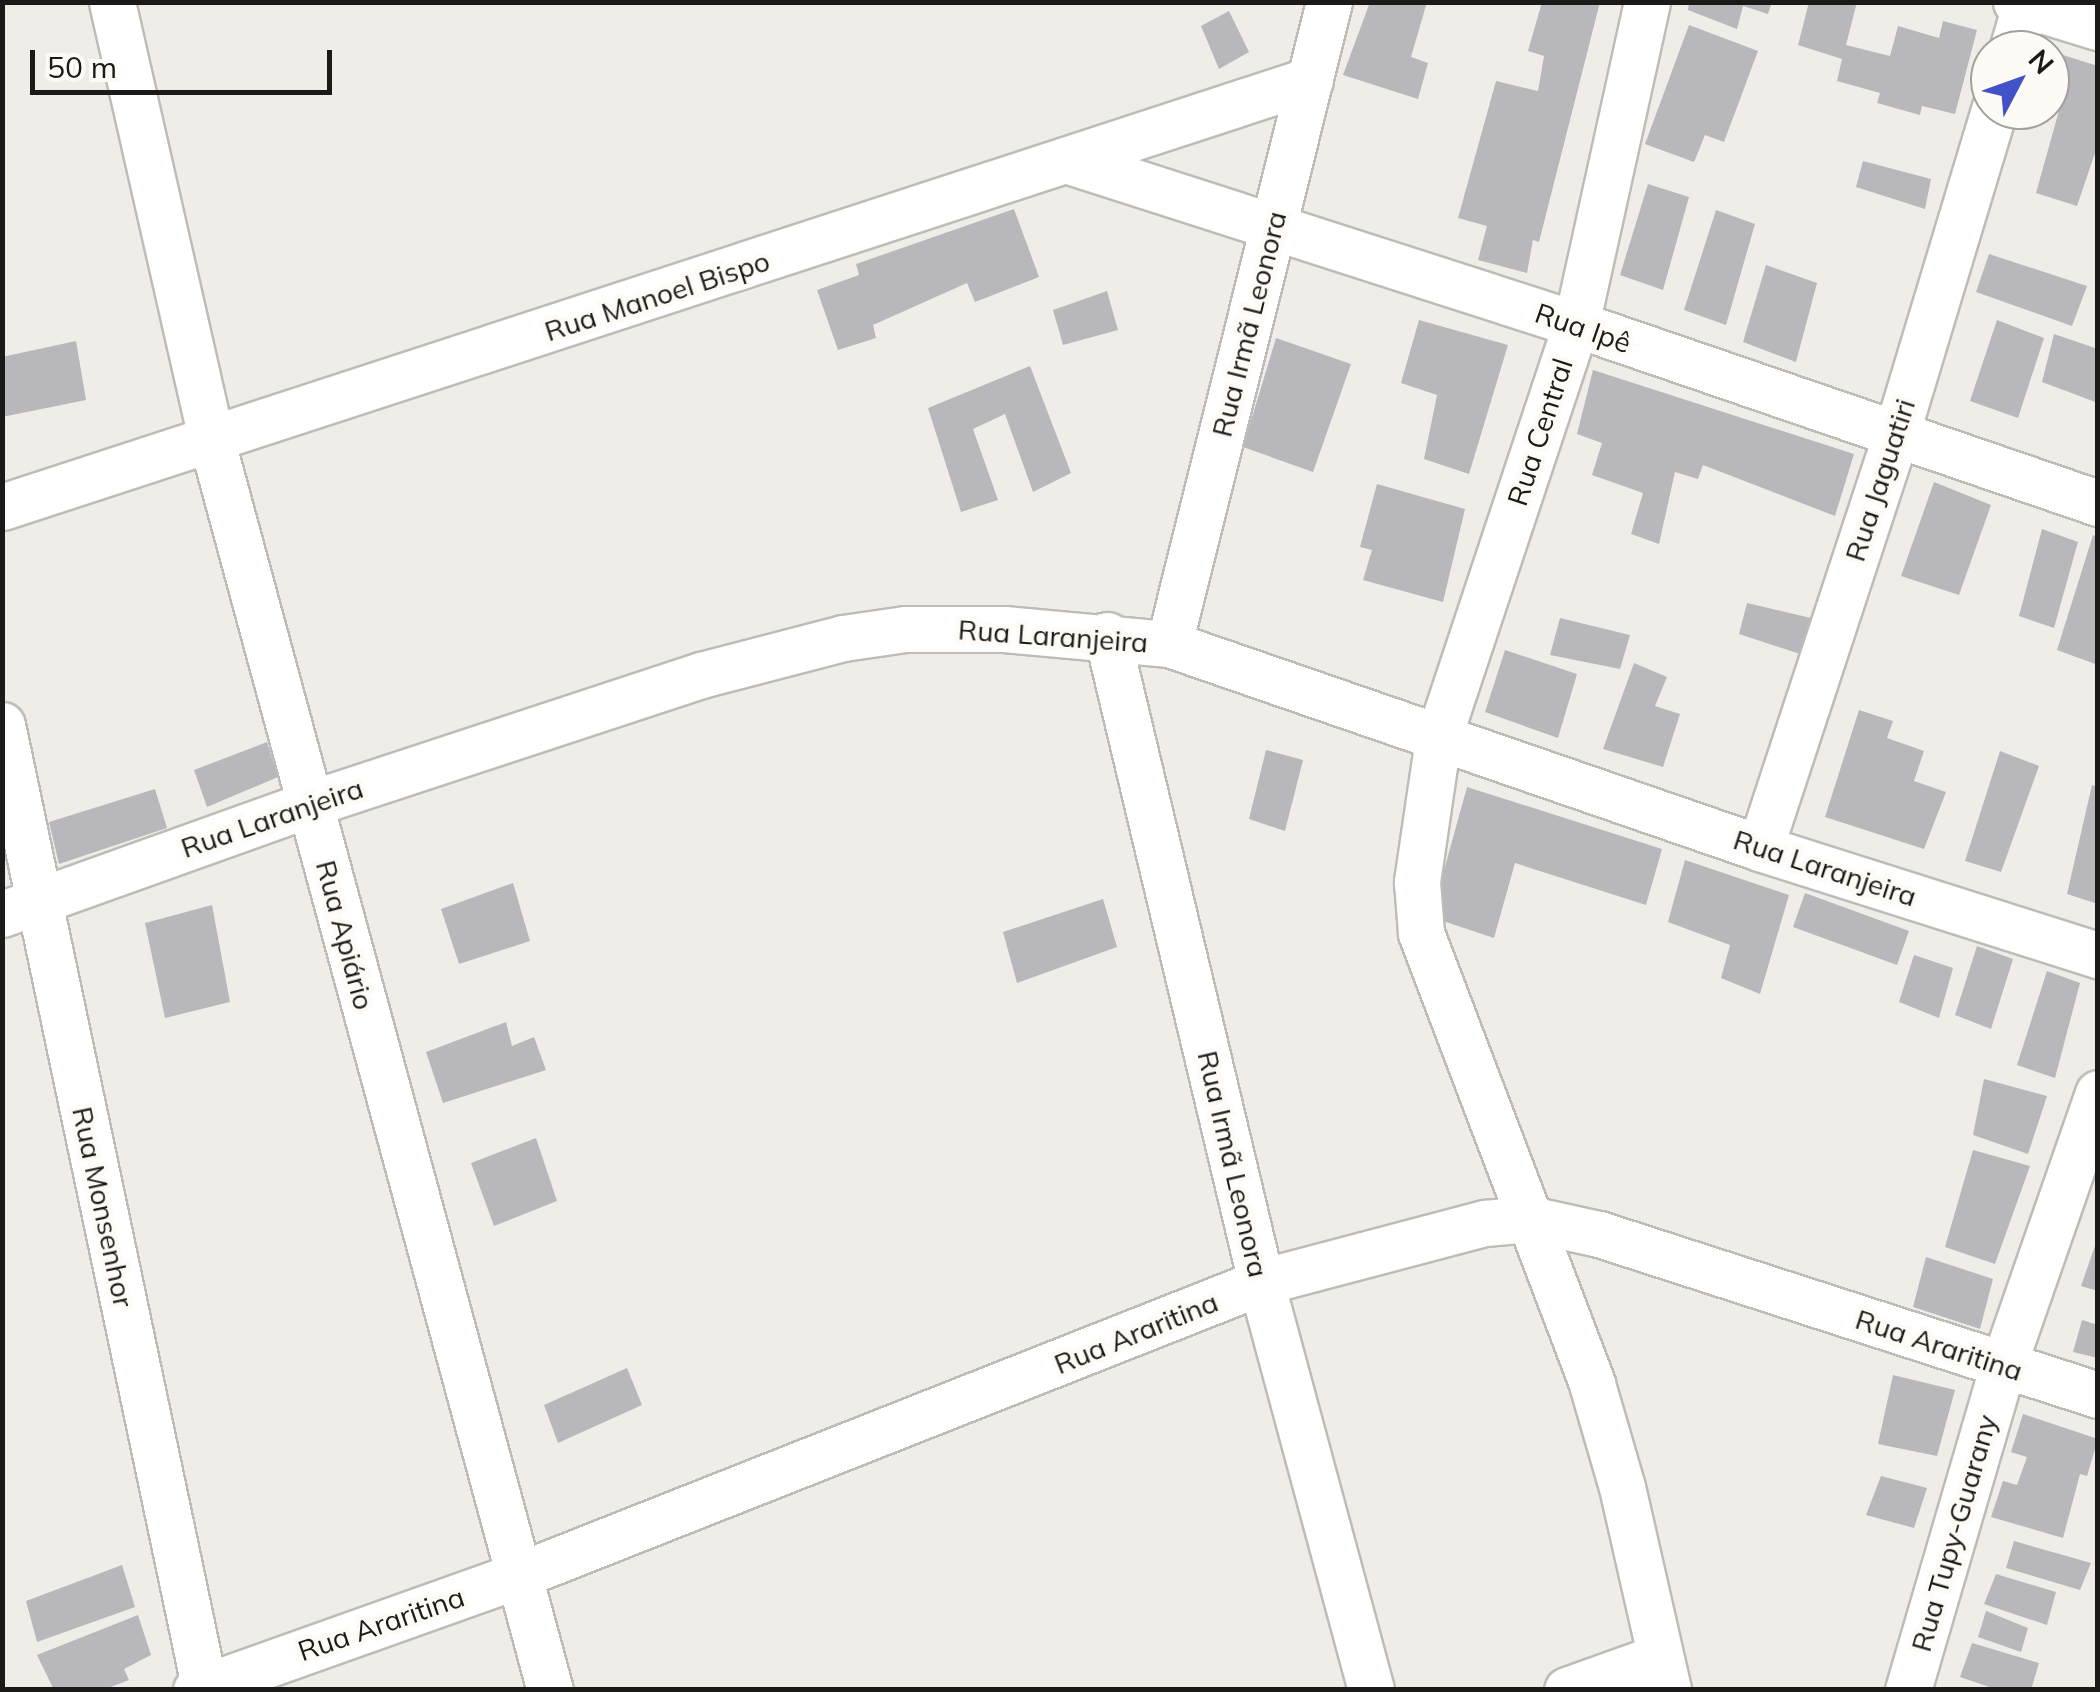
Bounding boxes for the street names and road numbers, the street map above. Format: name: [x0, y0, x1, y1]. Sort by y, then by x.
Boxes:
street label: Rua Irmã Leonora: [1205, 208, 1293, 440]
street label: Rua Manoel Bispo: [540, 244, 774, 348]
street label: Rua Ipê: [1531, 296, 1635, 360]
street label: Rua Central: [1500, 354, 1580, 510]
street label: Rua Jaguatiri: [1838, 395, 1922, 565]
street label: Rua Laranjeira: [957, 613, 1149, 659]
street label: Rua Laranjeira: [177, 771, 367, 865]
street label: Rua Laranjeira: [1729, 823, 1921, 913]
street label: Rua Apiário: [309, 857, 381, 1013]
street label: Rua Irmã Leonora: [1191, 1048, 1275, 1280]
street label: Rua Monsenhor: [65, 1104, 141, 1310]
street label: Rua Araritina: [1049, 1285, 1223, 1381]
street label: Rua Araritina: [1851, 1302, 2027, 1388]
street label: Rua Tupy-Guarany: [1904, 1411, 2004, 1655]
street label: Rua Araritina: [293, 1580, 469, 1668]

